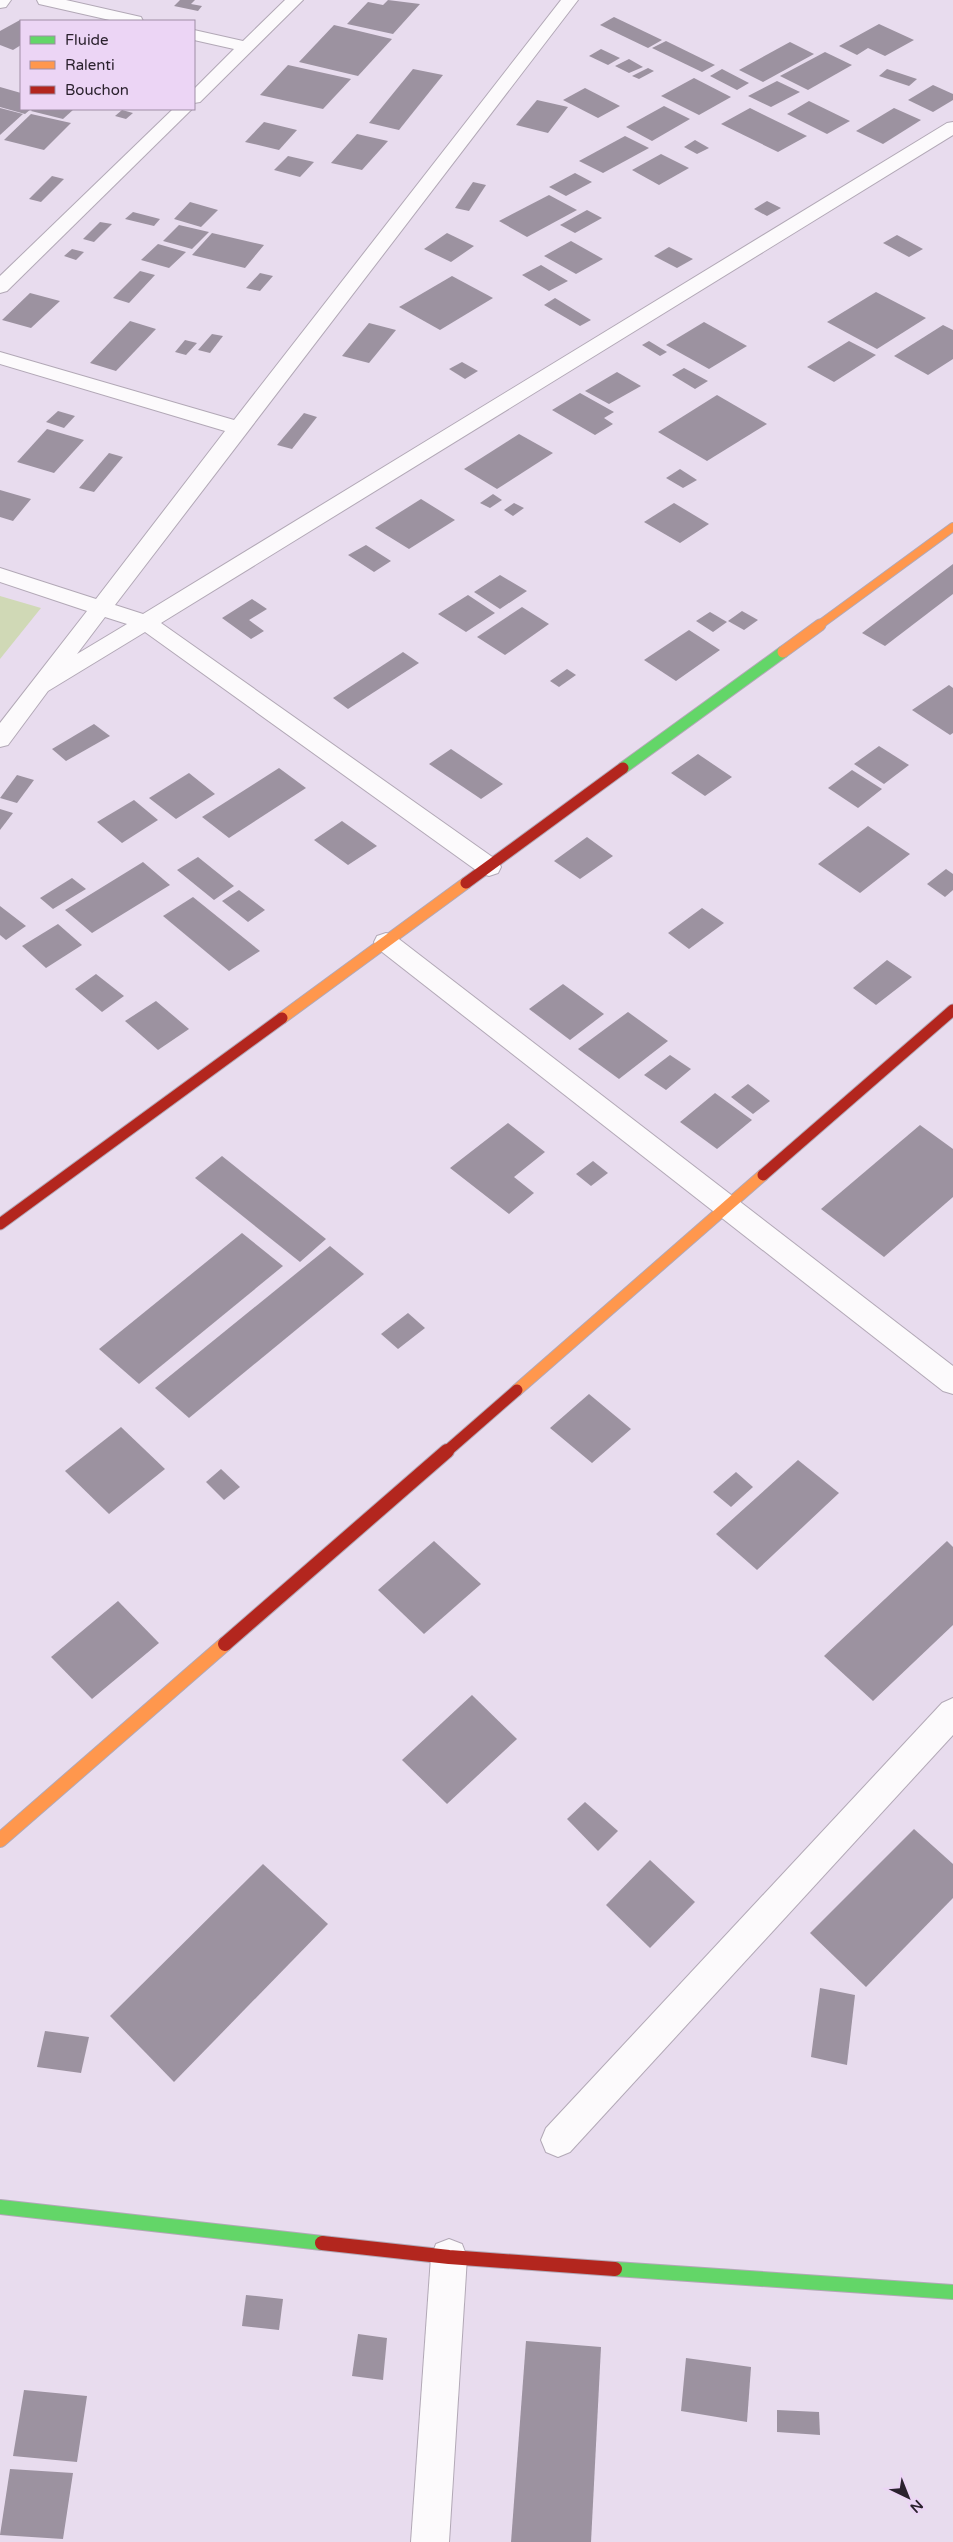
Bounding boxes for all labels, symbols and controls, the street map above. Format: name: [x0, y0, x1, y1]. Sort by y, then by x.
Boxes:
legend: [20, 20, 195, 110]
text: Fluide: [65, 31, 109, 49]
text: Ralenti: [65, 56, 115, 74]
text: Bouchon: [65, 81, 129, 99]
north arrow: [883, 2472, 933, 2522]
text: N: [907, 2496, 926, 2516]

